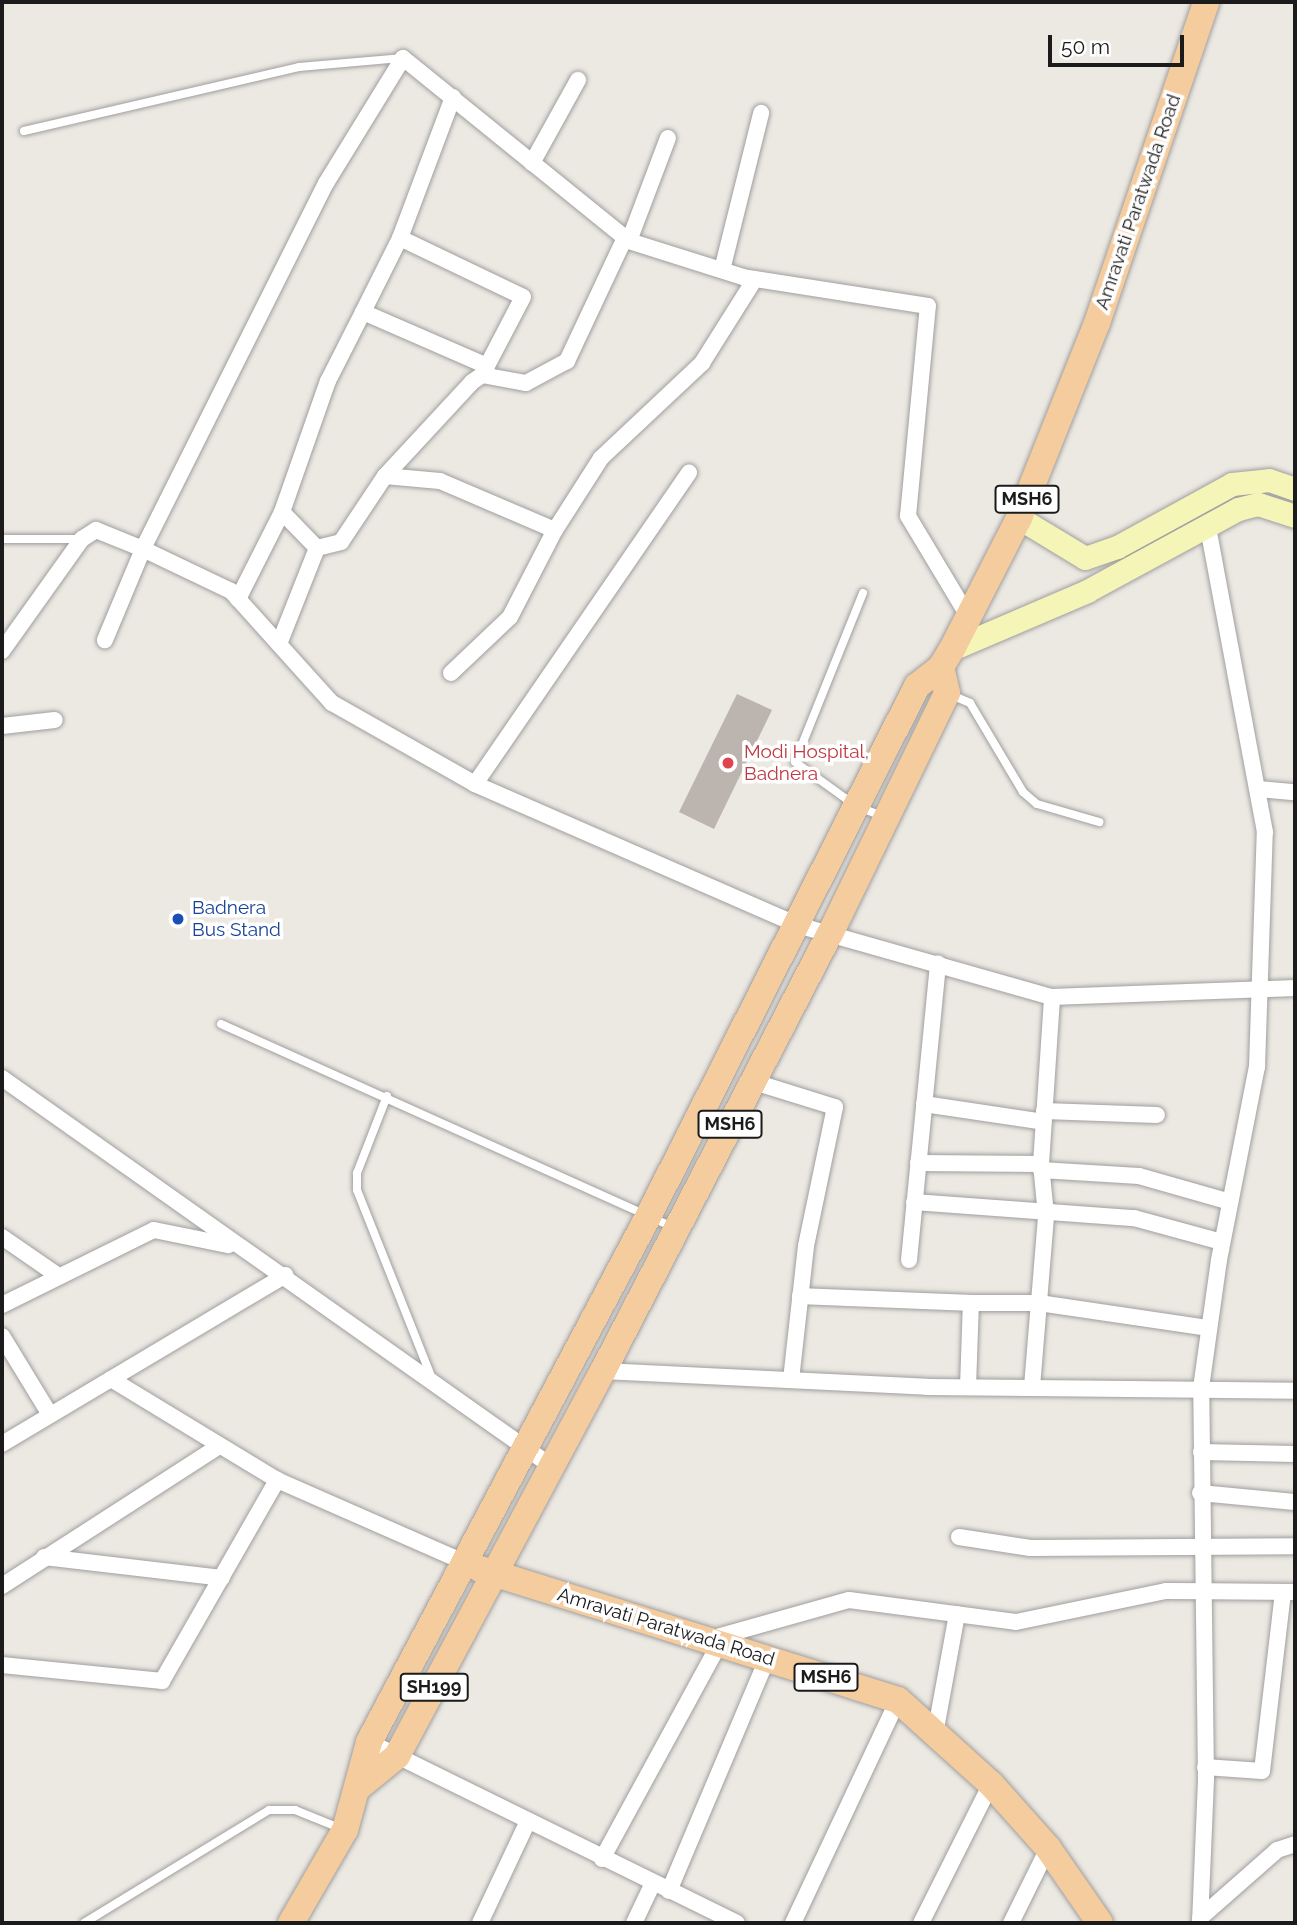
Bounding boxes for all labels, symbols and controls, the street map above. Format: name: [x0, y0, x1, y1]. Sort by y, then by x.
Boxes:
scale bar: [1052, 21, 1188, 65]
text: 50 m: [1061, 34, 1110, 59]
street label: Amravati Paratwada Road: [1090, 91, 1186, 313]
road number: MSH6: [994, 485, 1060, 514]
place label: Modi Hospital, Badnera: [744, 741, 869, 785]
marker: Modi Hospital, Badnera: [718, 753, 738, 773]
place label: Badnera Bus Stand: [192, 897, 281, 941]
marker: Badnera Bus Stand: [170, 911, 186, 927]
road number: MSH6: [697, 1110, 763, 1139]
street label: Amravati Paratwada Road: [555, 1583, 777, 1671]
road number: MSH6: [793, 1662, 859, 1692]
road number: SH199: [399, 1672, 469, 1702]

